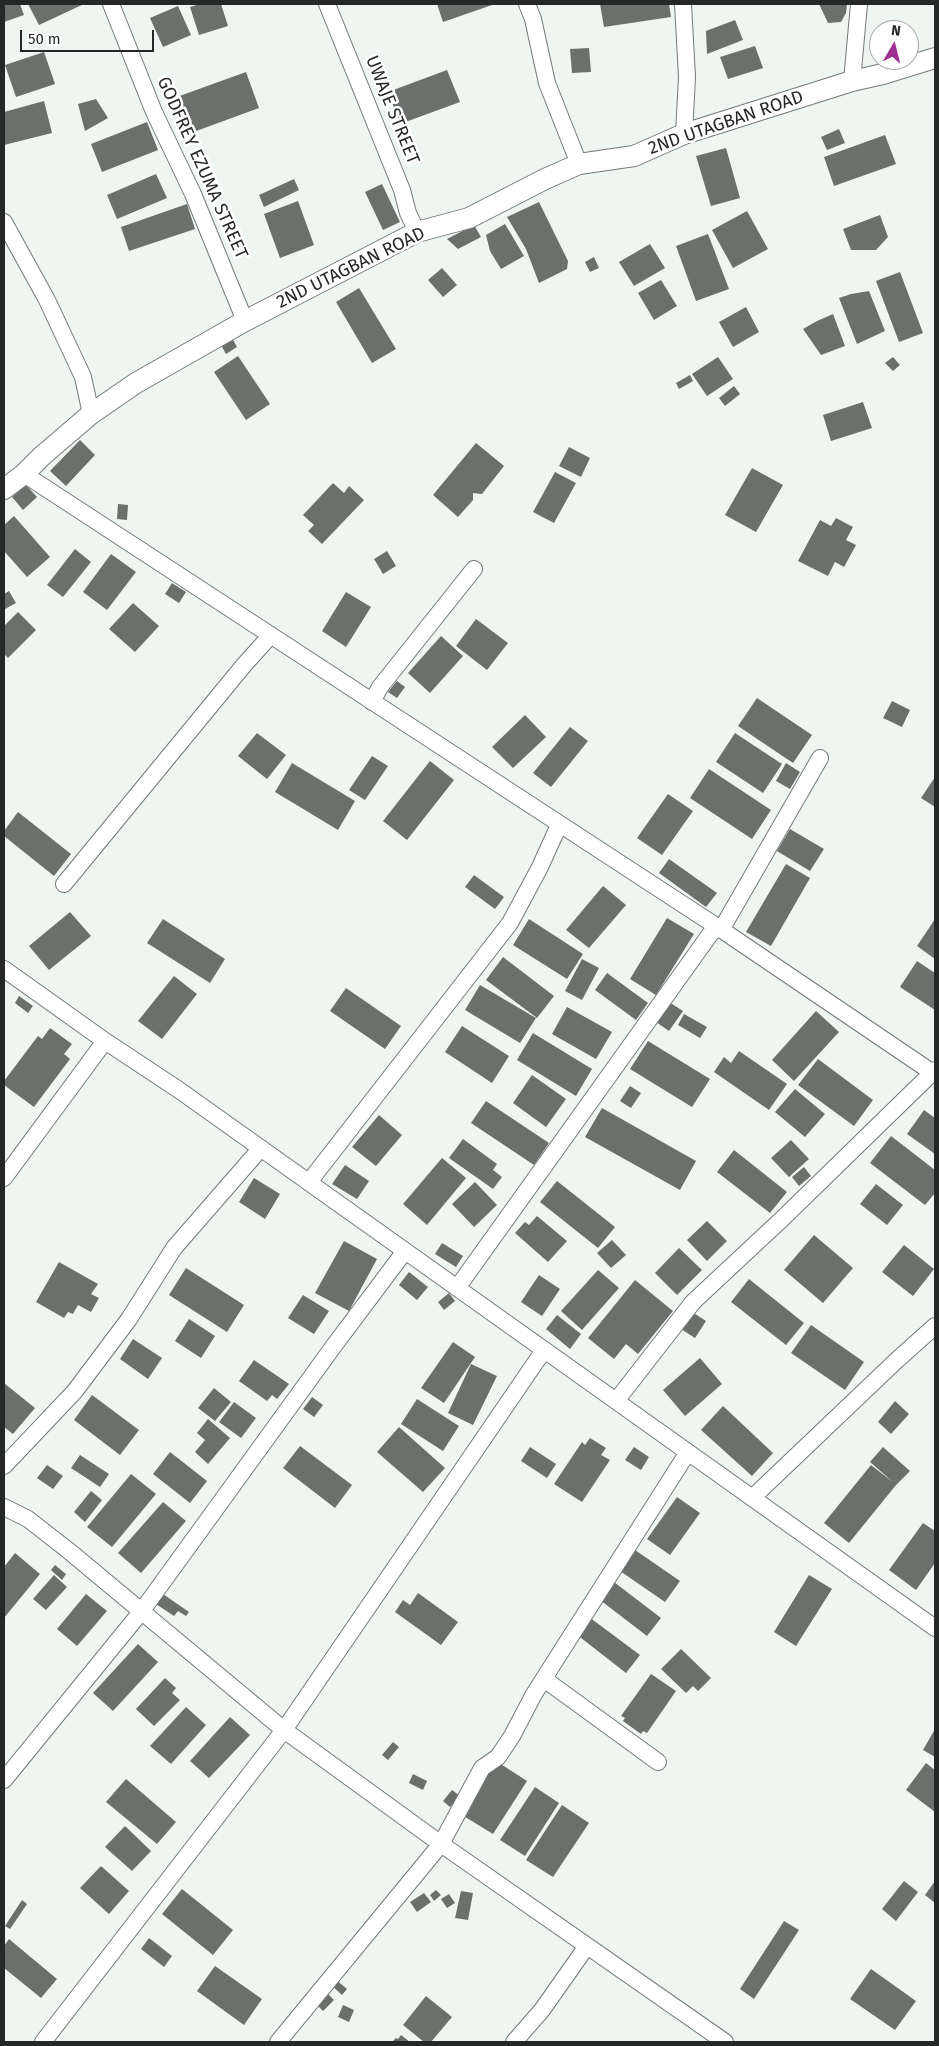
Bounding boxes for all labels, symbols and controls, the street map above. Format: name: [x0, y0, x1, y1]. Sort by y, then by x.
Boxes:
scale bar: [22, 20, 156, 52]
north arrow: [869, 20, 919, 70]
text: N: [890, 22, 902, 40]
text: 50 m: [28, 30, 61, 48]
street label: UWAJE STREET: [360, 53, 424, 167]
street label: GODFREY EZUMA STREET: [152, 74, 252, 262]
street label: 2ND UTAGBAN ROAD: [646, 86, 806, 160]
street label: 2ND UTAGBAN ROAD: [273, 223, 429, 313]

